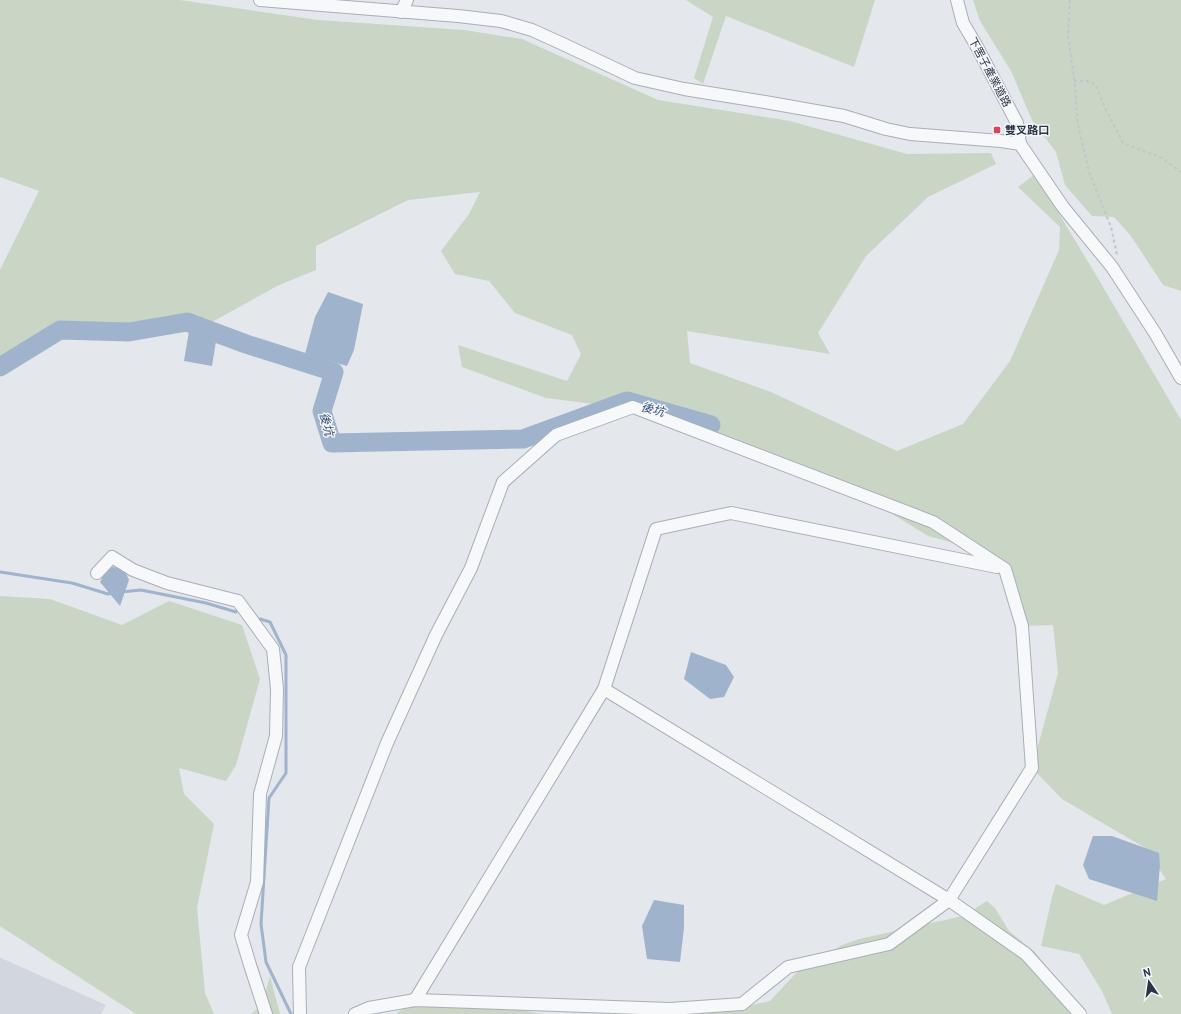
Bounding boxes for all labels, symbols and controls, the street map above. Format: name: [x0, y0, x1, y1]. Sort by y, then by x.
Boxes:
street label: 下罟子產業道路: [966, 35, 1014, 109]
place label: 雙叉路口: [1005, 123, 1049, 137]
marker: 雙叉路口: [992, 125, 1002, 135]
water label: 後坑: [639, 399, 668, 420]
water label: 後坑: [317, 411, 338, 439]
north arrow: [1129, 962, 1169, 1002]
text: N: [1142, 965, 1152, 980]

